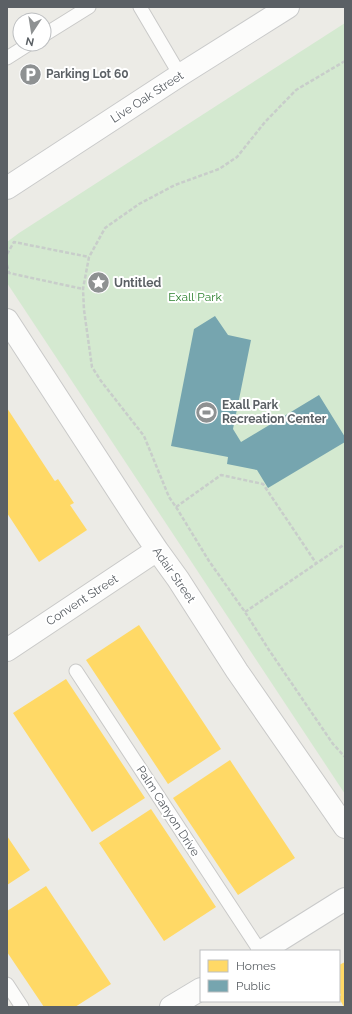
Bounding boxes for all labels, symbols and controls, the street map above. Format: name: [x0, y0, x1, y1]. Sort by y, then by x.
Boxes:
north arrow: [12, 12, 52, 52]
text: N: [25, 34, 35, 49]
parking icon: Parking Lot 60: [17, 61, 43, 87]
place label: Parking Lot 60: [46, 67, 129, 81]
street label: Live Oak Street: [108, 68, 186, 126]
place icon: Untitled: [85, 270, 111, 296]
place label: Untitled: [114, 276, 161, 290]
park label: Exall Park: [168, 290, 222, 304]
place label: Exall Park Recreation Center: [222, 398, 327, 426]
sports icon: Exall Park Recreation Center: [194, 399, 220, 425]
street label: Adair Street: [150, 544, 198, 606]
street label: Convent Street: [43, 572, 121, 628]
street label: Palm Canyon Drive: [134, 763, 202, 859]
legend: [200, 950, 340, 1002]
text: Homes: [236, 959, 276, 973]
text: Public: [236, 979, 271, 993]

